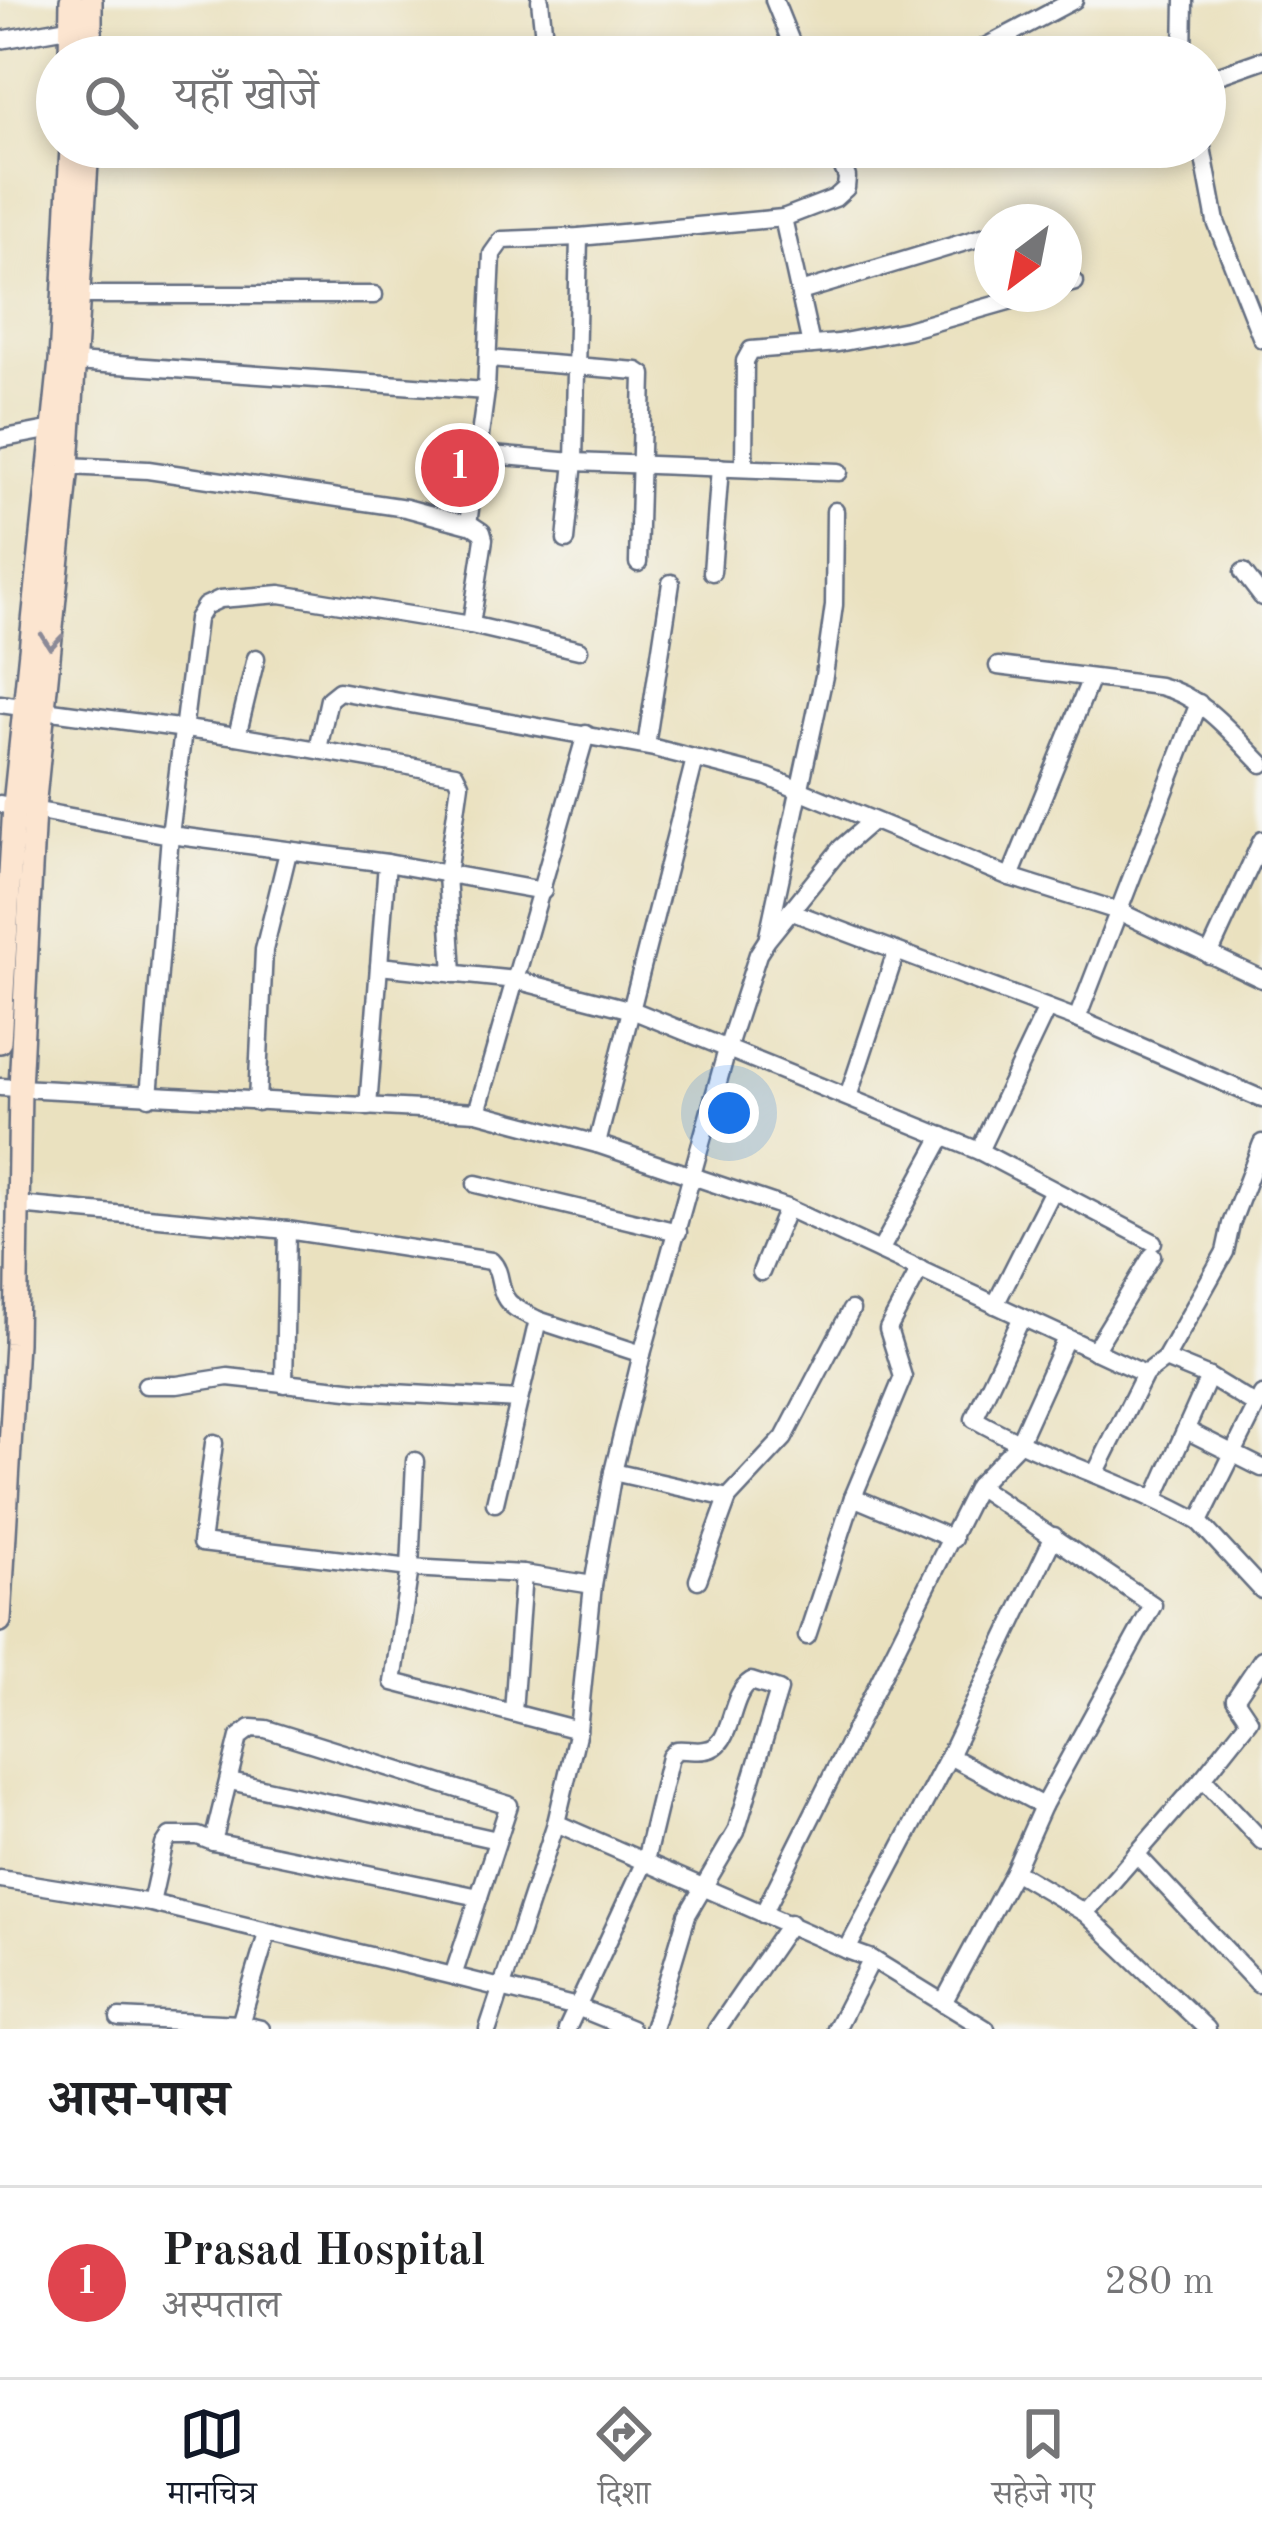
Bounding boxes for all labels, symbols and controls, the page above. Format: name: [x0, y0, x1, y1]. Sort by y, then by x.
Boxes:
search box: [36, 36, 1226, 168]
icon: search: [78, 69, 144, 135]
text: यहाँ खोजें: [174, 75, 318, 120]
north arrow: [974, 204, 1082, 312]
pin: 1: [421, 423, 499, 513]
one-way arrow: [39, 631, 64, 650]
your location: [699, 1083, 759, 1143]
text: आस-पास: [48, 2076, 229, 2127]
text: Prasad Hospital: [162, 2230, 485, 2275]
text: 1: [76, 2263, 98, 2302]
text: 280 m: [1104, 2263, 1214, 2302]
text: अस्पताल: [162, 2287, 281, 2326]
tab: मानचित्र: [167, 2401, 257, 2525]
tab: दिशा: [591, 2401, 657, 2525]
tab: सहेजे गए: [992, 2401, 1095, 2525]

